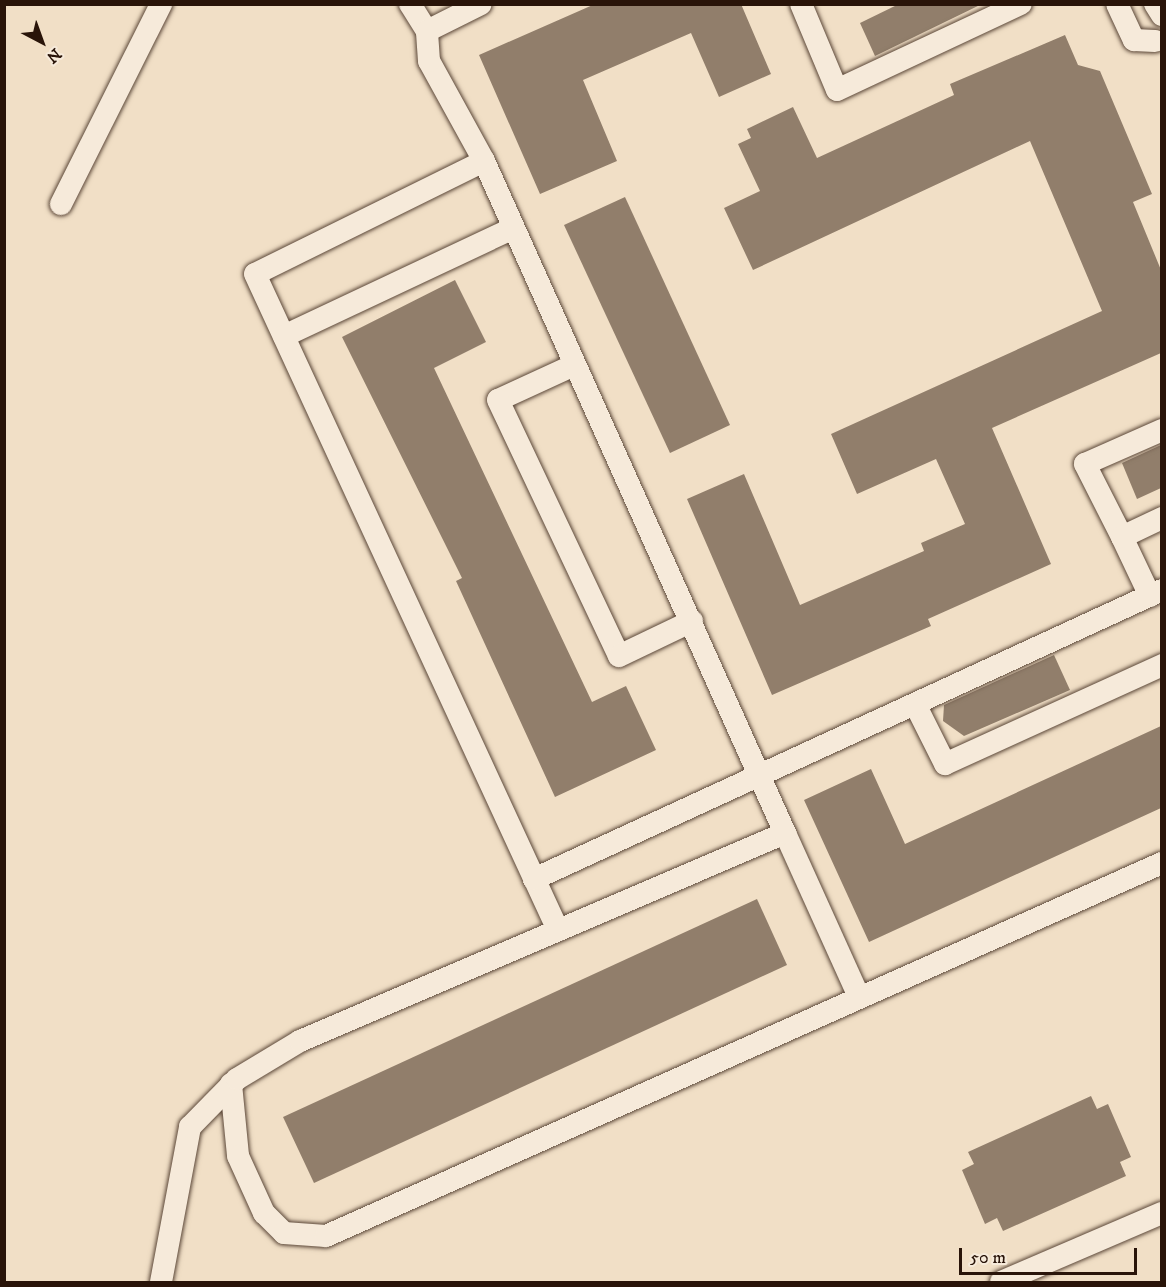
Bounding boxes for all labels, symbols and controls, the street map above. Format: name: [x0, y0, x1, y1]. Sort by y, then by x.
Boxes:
north arrow: [12, 12, 72, 72]
text: N: [42, 44, 65, 67]
scale bar: [962, 1236, 1140, 1274]
text: 50 m: [970, 1247, 1006, 1269]

